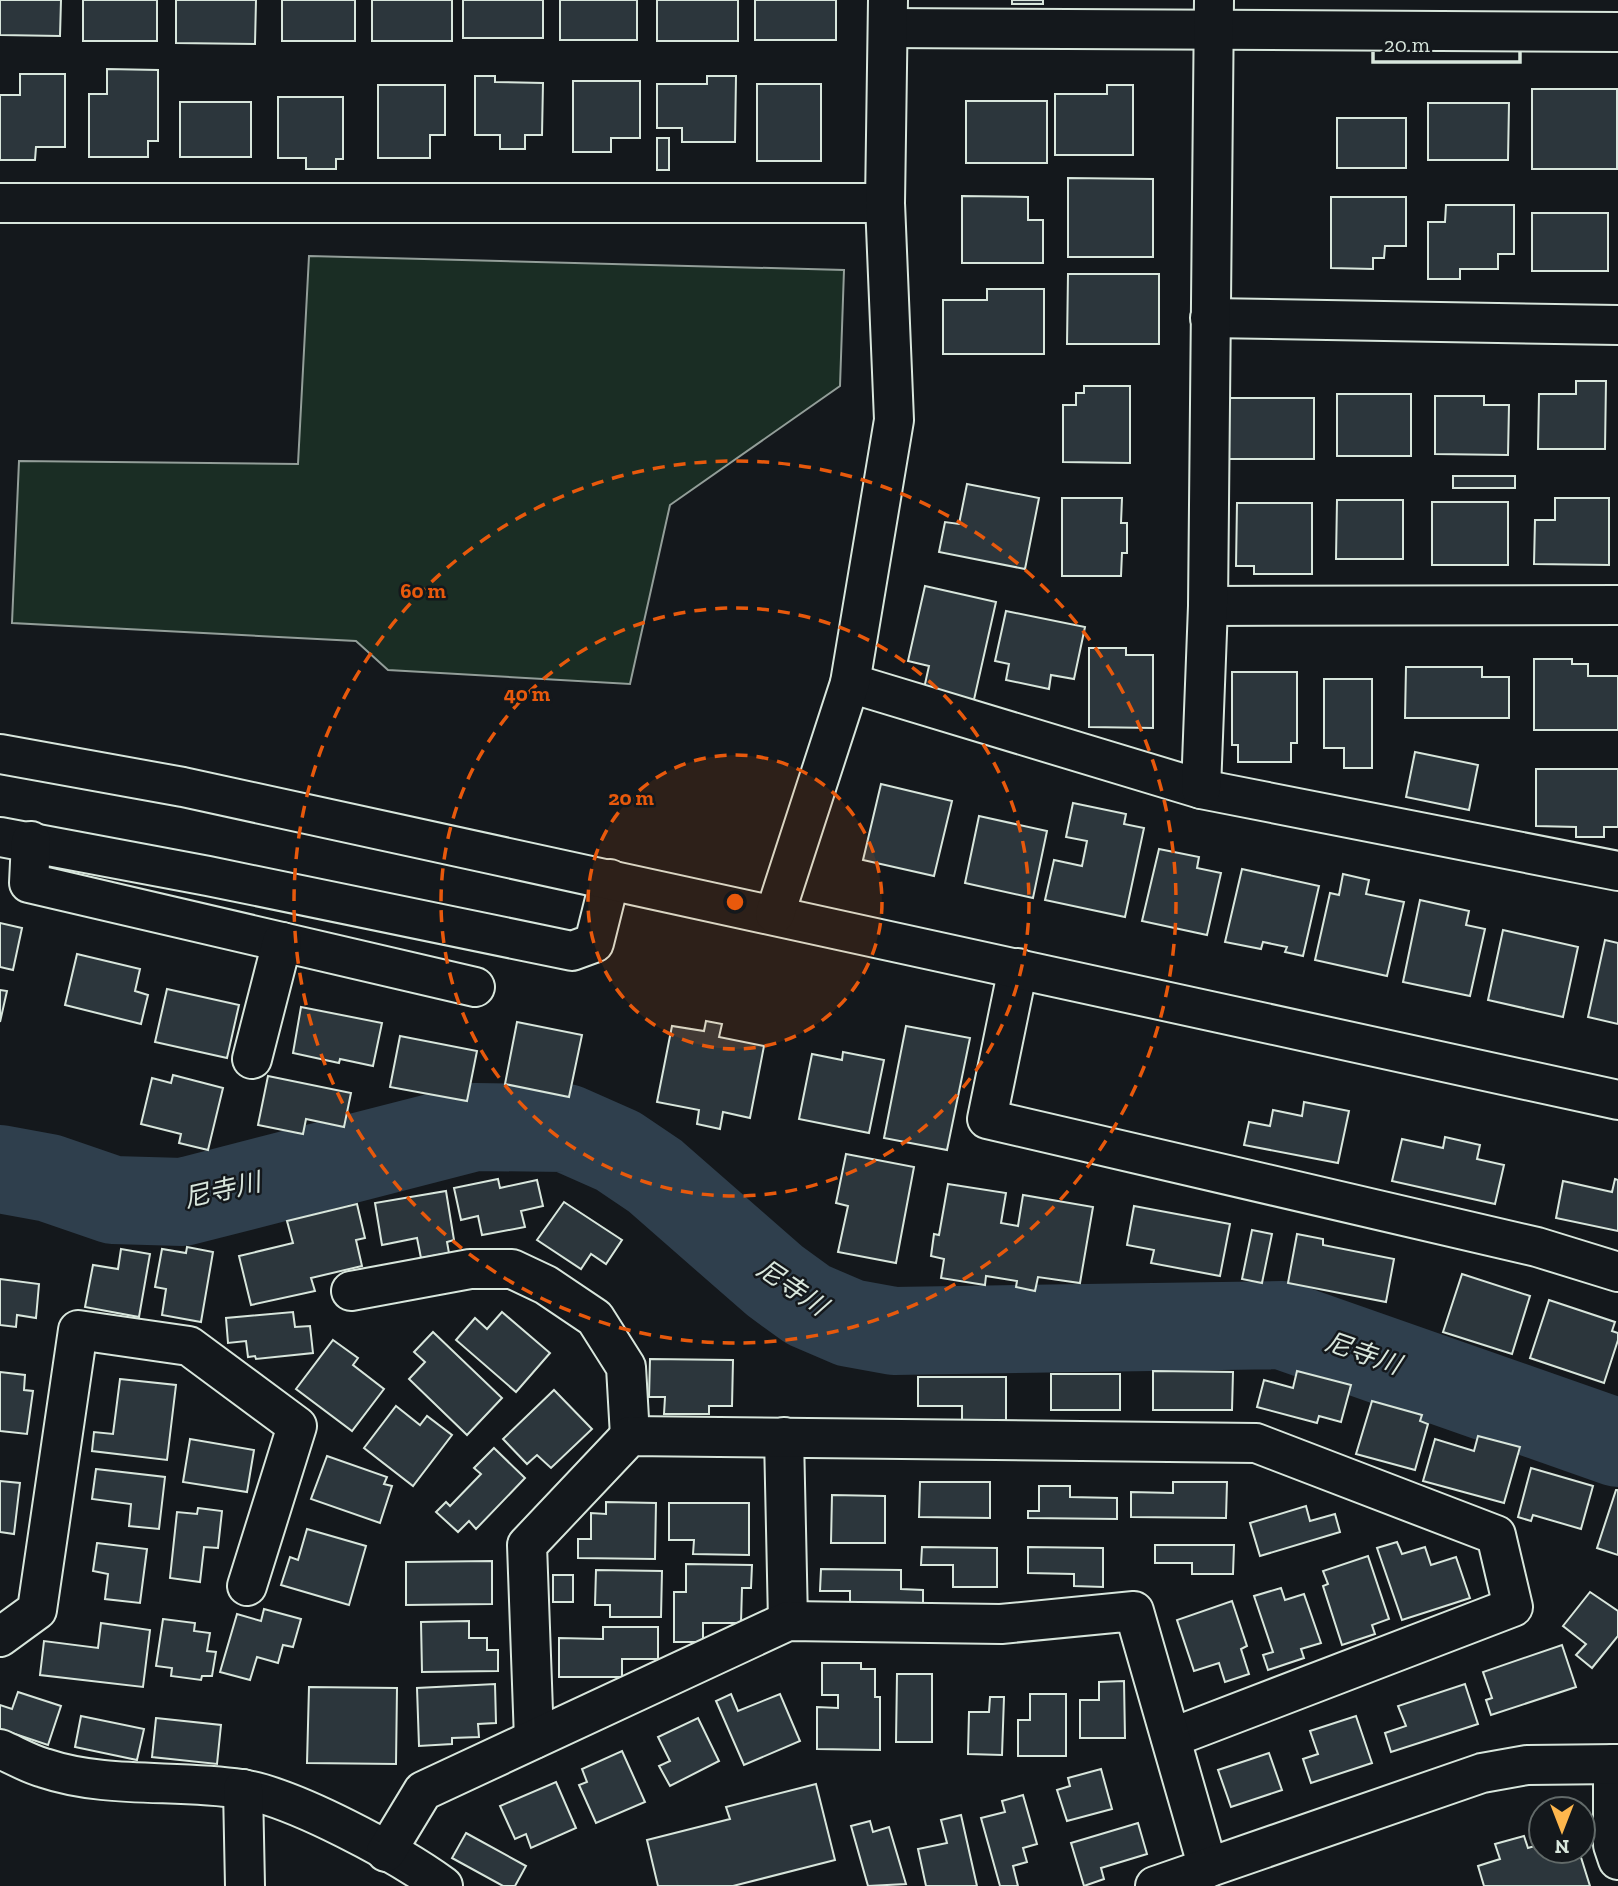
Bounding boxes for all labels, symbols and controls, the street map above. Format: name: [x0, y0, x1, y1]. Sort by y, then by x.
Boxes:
scale bar: [1373, 21, 1520, 65]
text: 20 m: [1384, 32, 1430, 57]
text: 60 m: [400, 578, 446, 603]
text: 40 m: [504, 681, 551, 706]
text: 20 m: [608, 785, 654, 810]
centre of rings: [723, 890, 747, 914]
water label: 尼寺川: [180, 1165, 267, 1214]
water label: 尼寺川: [751, 1252, 836, 1324]
water label: 尼寺川: [1321, 1325, 1408, 1382]
north arrow: [1527, 1795, 1597, 1865]
text: N: [1555, 1835, 1569, 1858]

